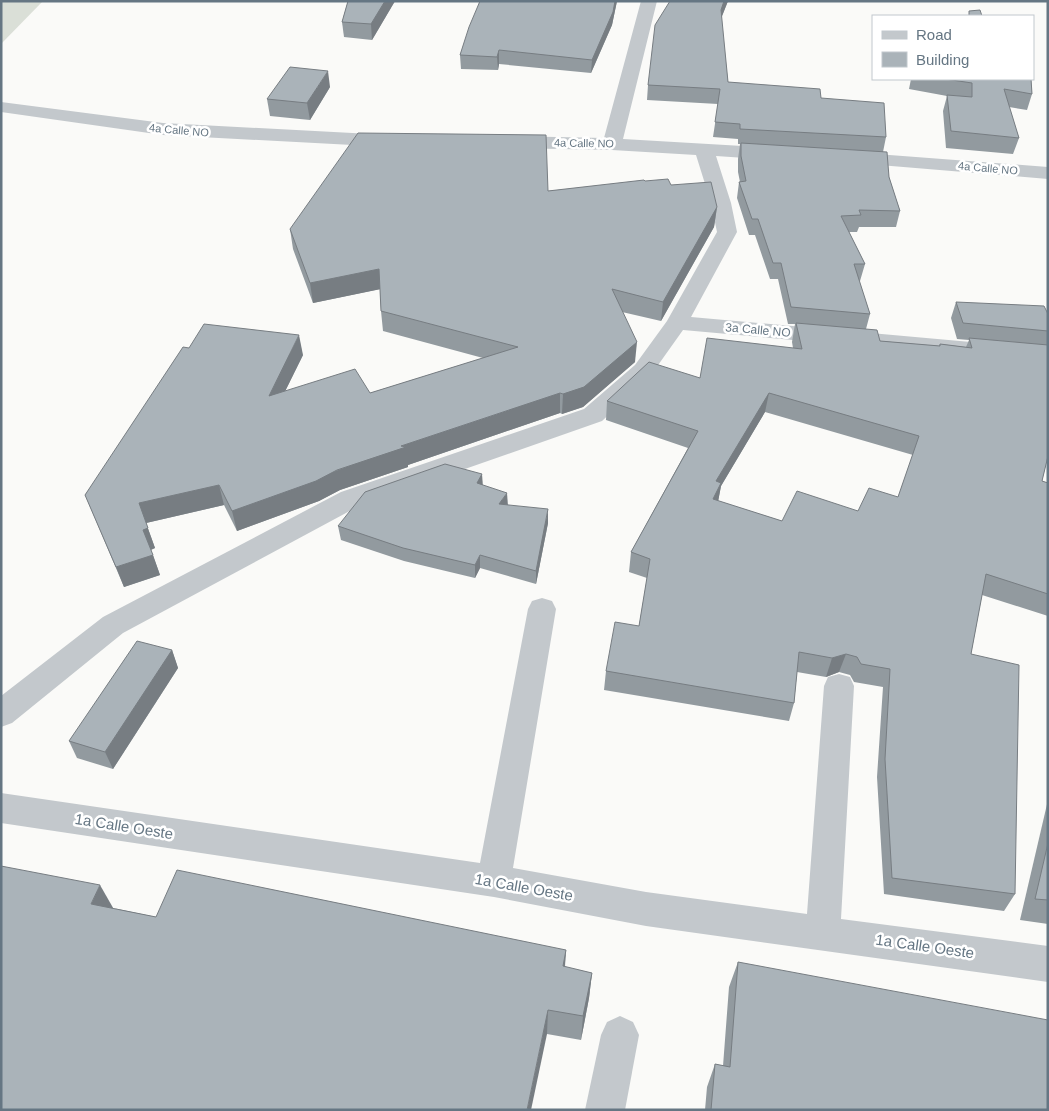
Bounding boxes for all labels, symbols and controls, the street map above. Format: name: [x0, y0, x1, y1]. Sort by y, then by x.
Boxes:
legend: [872, 15, 1034, 80]
text: Road: [916, 26, 952, 43]
text: Building: [916, 51, 969, 68]
street label: 4a Calle NO: [149, 121, 210, 139]
street label: 4a Calle NO: [554, 136, 614, 150]
street label: 4a Calle NO: [958, 159, 1019, 177]
street label: 3a Calle NO: [725, 320, 791, 340]
street label: 1a Calle Oeste: [74, 810, 174, 842]
street label: 1a Calle Oeste: [474, 870, 574, 904]
street label: 1a Calle Oeste: [875, 931, 975, 961]

